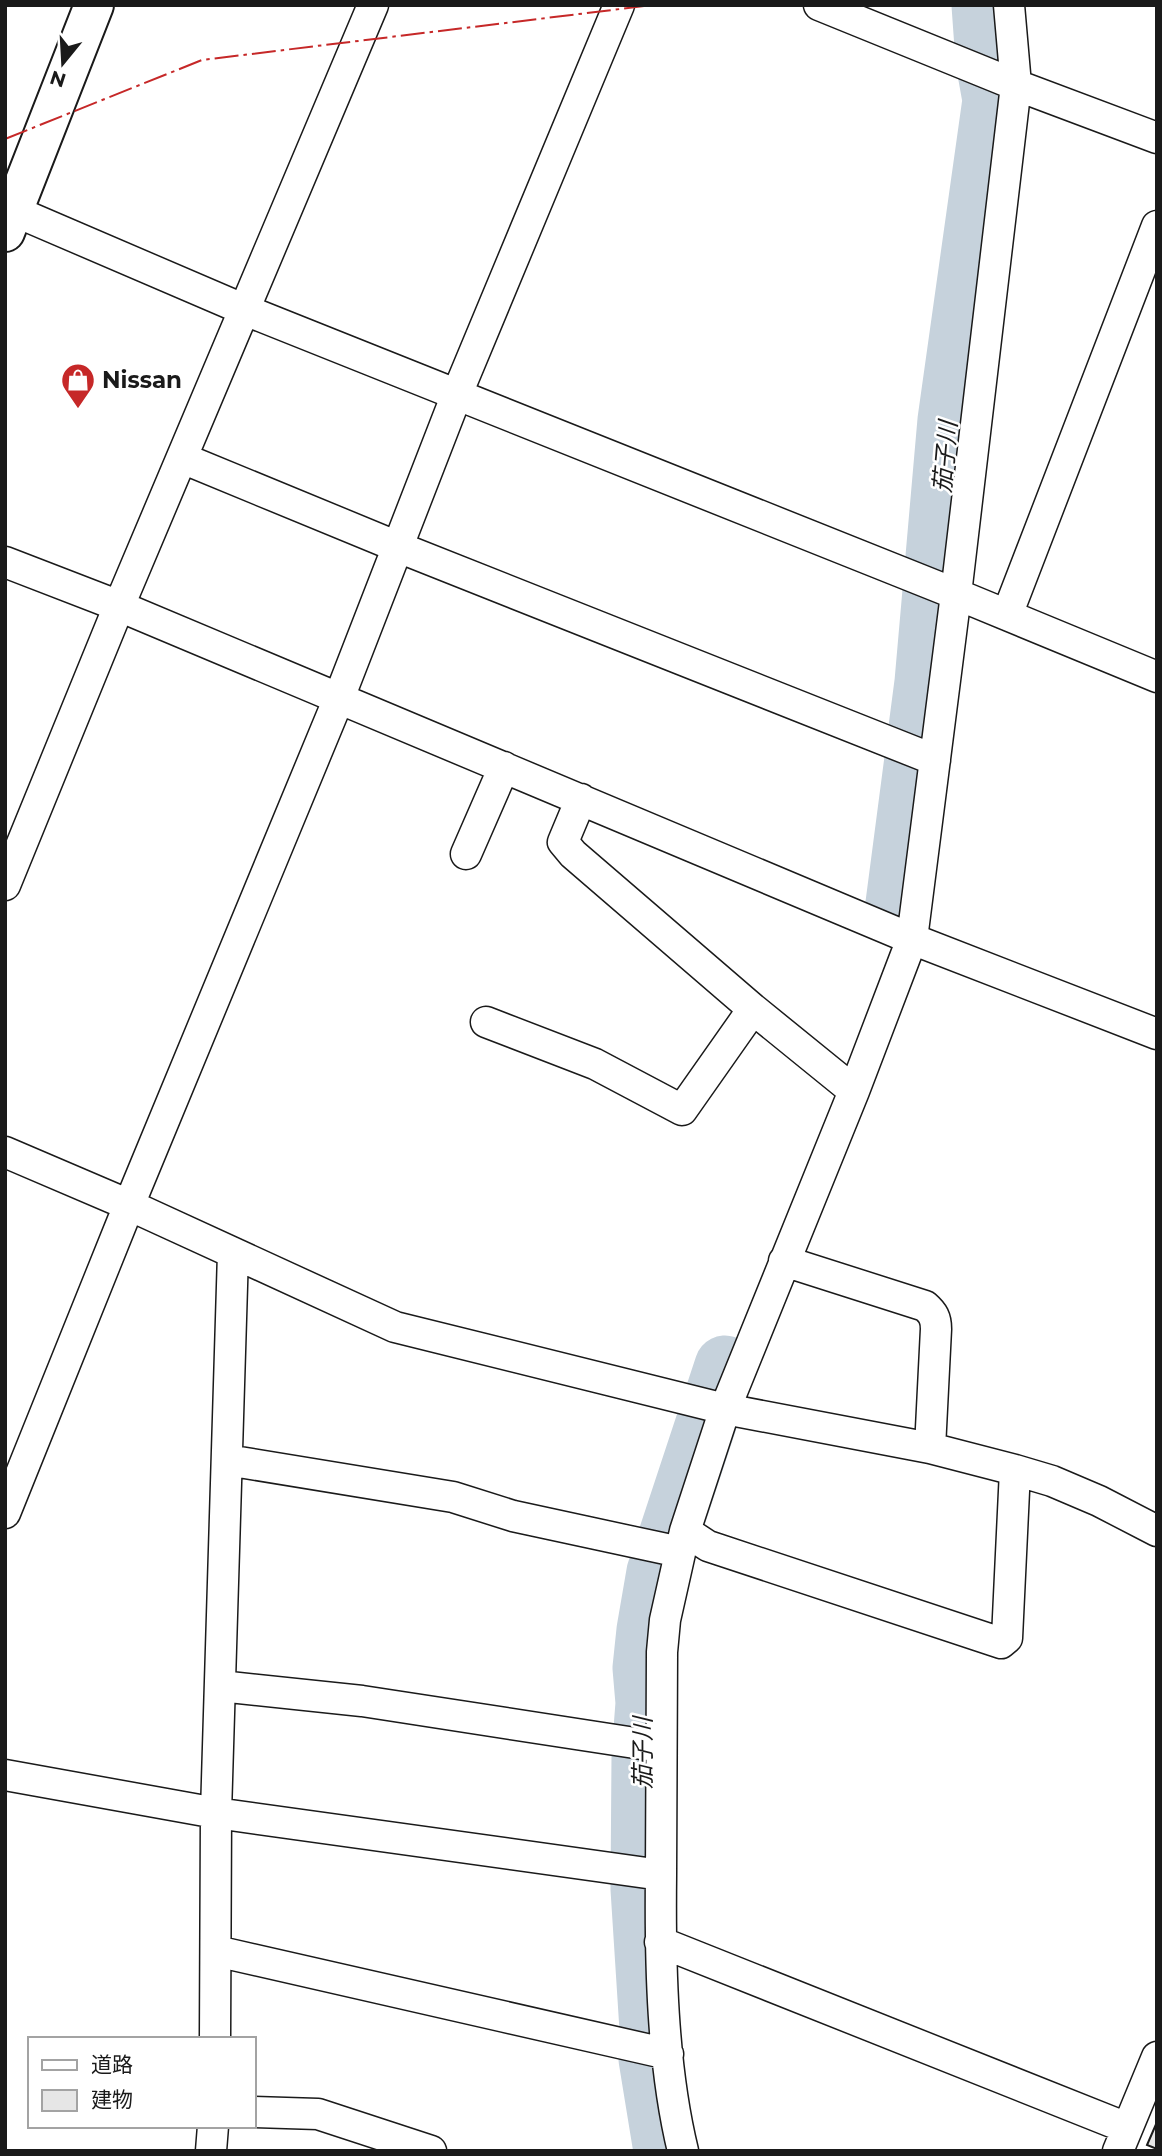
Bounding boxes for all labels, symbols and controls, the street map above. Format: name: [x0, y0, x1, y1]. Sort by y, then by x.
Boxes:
north arrow: [28, 28, 98, 98]
text: N: [47, 65, 69, 92]
shop icon: Nissan: [59, 361, 97, 410]
place label: Nissan: [102, 366, 182, 394]
water label: 茄子川: [927, 417, 963, 494]
water label: 茄子川: [628, 1714, 657, 1789]
legend: [28, 2037, 256, 2128]
text: 道路: [91, 2052, 133, 2077]
text: 建物: [91, 2087, 133, 2112]

